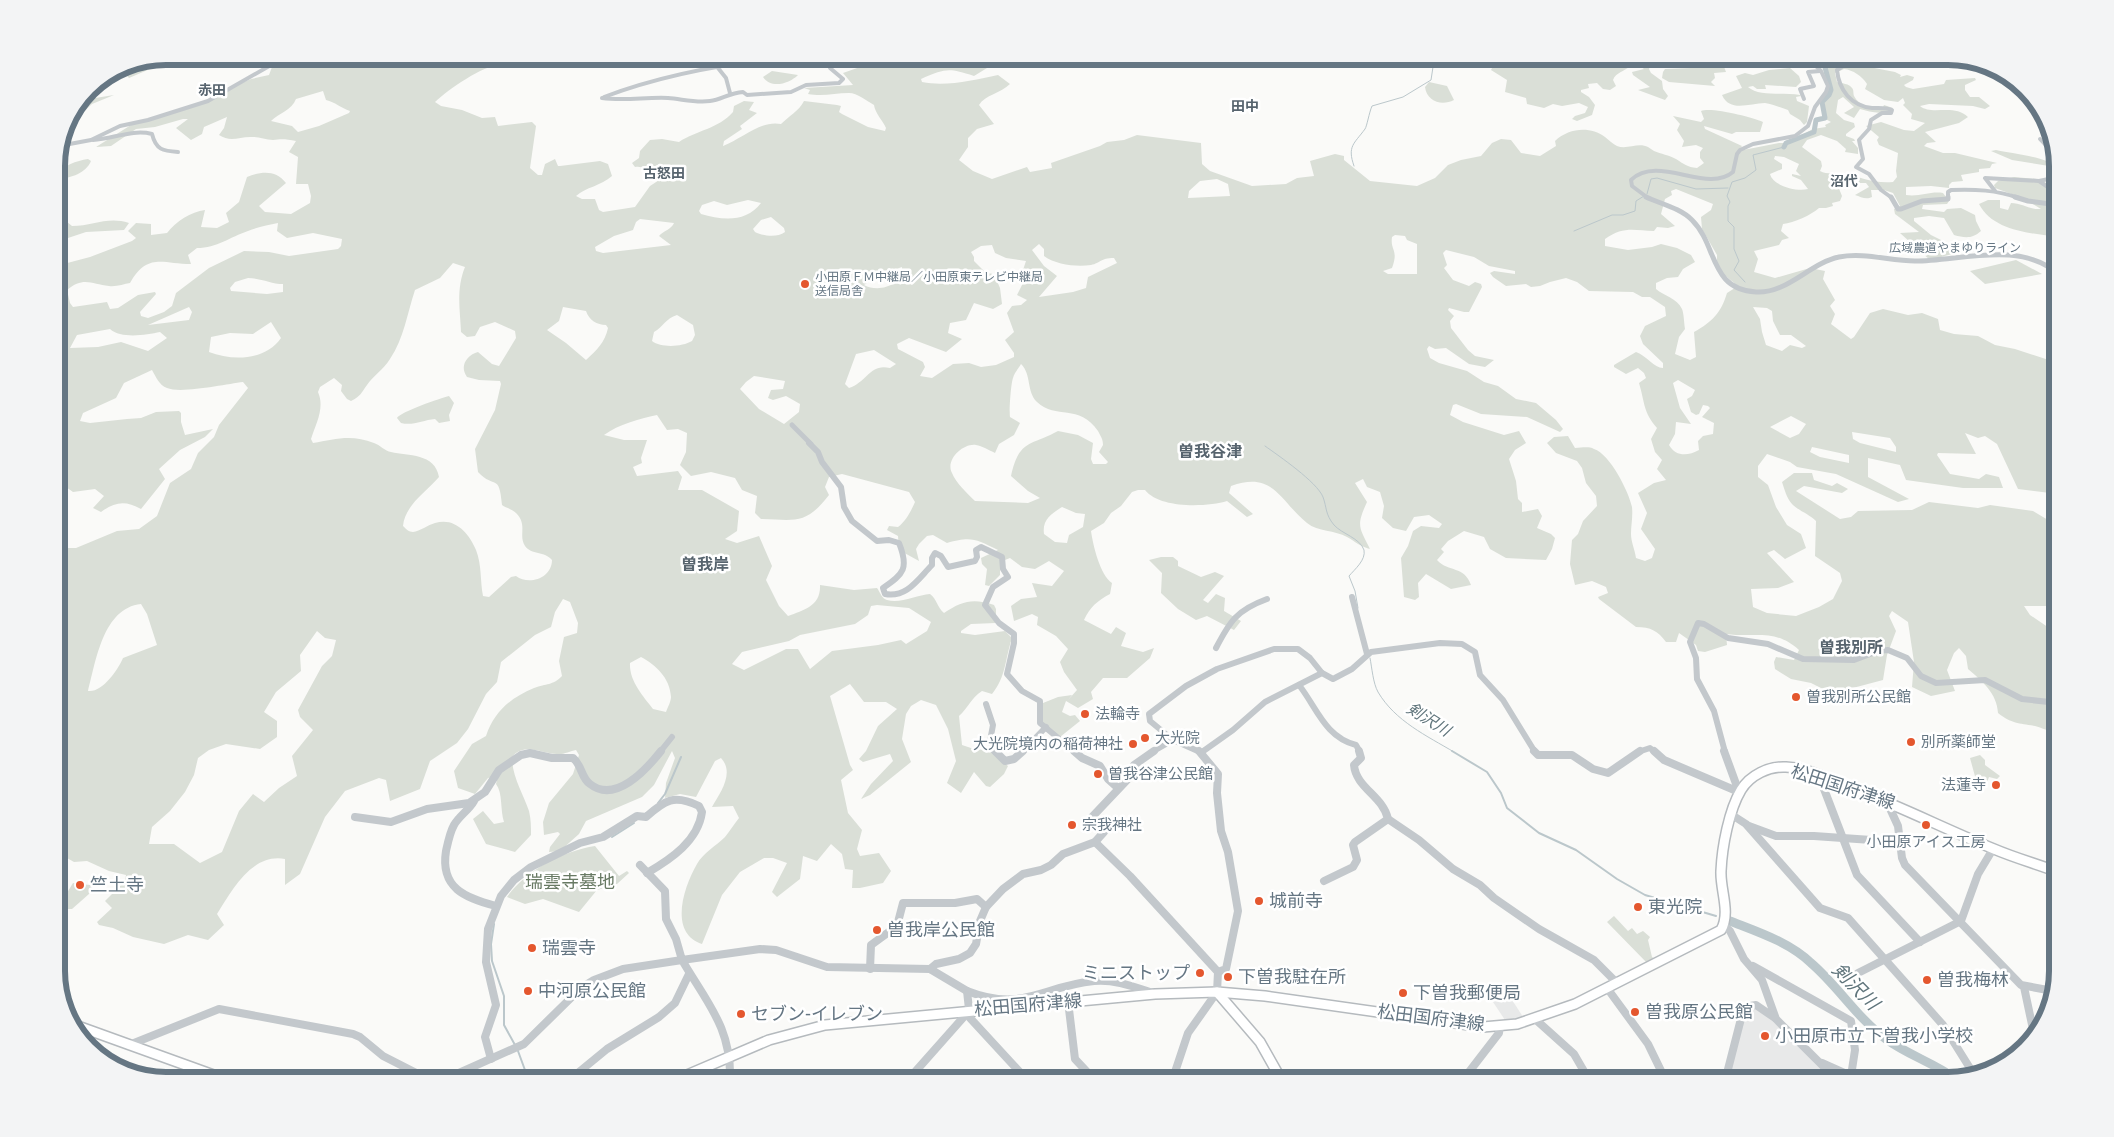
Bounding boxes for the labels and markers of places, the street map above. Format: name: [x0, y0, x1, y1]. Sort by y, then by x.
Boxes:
place label: 小田原ＦＭ中継局／小田原東テレビ中継局 送信局舎: [815, 270, 1043, 298]
marker: 小田原ＦＭ中継局／小田原東テレビ中継局 送信局舎: [799, 278, 811, 290]
place label: 曽我別所公民館: [1806, 688, 1911, 705]
marker: 曽我別所公民館: [1790, 691, 1802, 703]
place label: 法輪寺: [1095, 705, 1140, 722]
marker: 法輪寺: [1079, 708, 1091, 720]
place label: 大光院: [1155, 729, 1200, 746]
marker: 大光院: [1139, 732, 1151, 744]
place label: 別所薬師堂: [1921, 733, 1996, 750]
place label: 大光院境内の稲荷神社: [973, 735, 1123, 752]
marker: 別所薬師堂: [1905, 736, 1917, 748]
marker: 大光院境内の稲荷神社: [1127, 738, 1139, 750]
place label: 曽我谷津公民館: [1108, 765, 1213, 782]
marker: 曽我谷津公民館: [1092, 768, 1104, 780]
place label: 法蓮寺: [1941, 776, 1986, 793]
marker: 法蓮寺: [1990, 779, 2002, 791]
place label: 宗我神社: [1082, 816, 1142, 833]
marker: 宗我神社: [1066, 819, 1078, 831]
marker: 小田原アイス工房: [1920, 819, 1932, 831]
place label: 小田原アイス工房: [1867, 833, 1985, 850]
place label: 竺土寺: [90, 875, 144, 895]
marker: 竺土寺: [74, 879, 86, 891]
place label: 城前寺: [1269, 891, 1323, 911]
marker: 城前寺: [1253, 895, 1265, 907]
place label: 東光院: [1648, 897, 1702, 917]
marker: 東光院: [1632, 901, 1644, 913]
place label: 曽我岸公民館: [887, 920, 995, 940]
marker: 曽我岸公民館: [871, 924, 883, 936]
place label: 瑞雲寺: [542, 938, 596, 958]
marker: 瑞雲寺: [526, 942, 538, 954]
place label: ミニストップ: [1082, 963, 1190, 983]
marker: ミニストップ: [1194, 967, 1206, 979]
place label: 下曽我駐在所: [1238, 967, 1346, 987]
place label: 曽我梅林: [1937, 970, 2009, 990]
marker: 下曽我駐在所: [1222, 971, 1234, 983]
marker: 曽我梅林: [1921, 974, 1933, 986]
place label: 中河原公民館: [538, 981, 646, 1001]
place label: 下曽我郵便局: [1413, 983, 1521, 1003]
marker: 中河原公民館: [522, 985, 534, 997]
marker: 下曽我郵便局: [1397, 987, 1409, 999]
place label: 曽我原公民館: [1645, 1002, 1753, 1022]
place label: セブン-イレブン: [751, 1004, 883, 1024]
marker: 曽我原公民館: [1629, 1006, 1641, 1018]
marker: セブン-イレブン: [735, 1008, 747, 1020]
place label: 小田原市立下曽我小学校: [1775, 1026, 1973, 1046]
marker: 小田原市立下曽我小学校: [1759, 1030, 1771, 1042]

